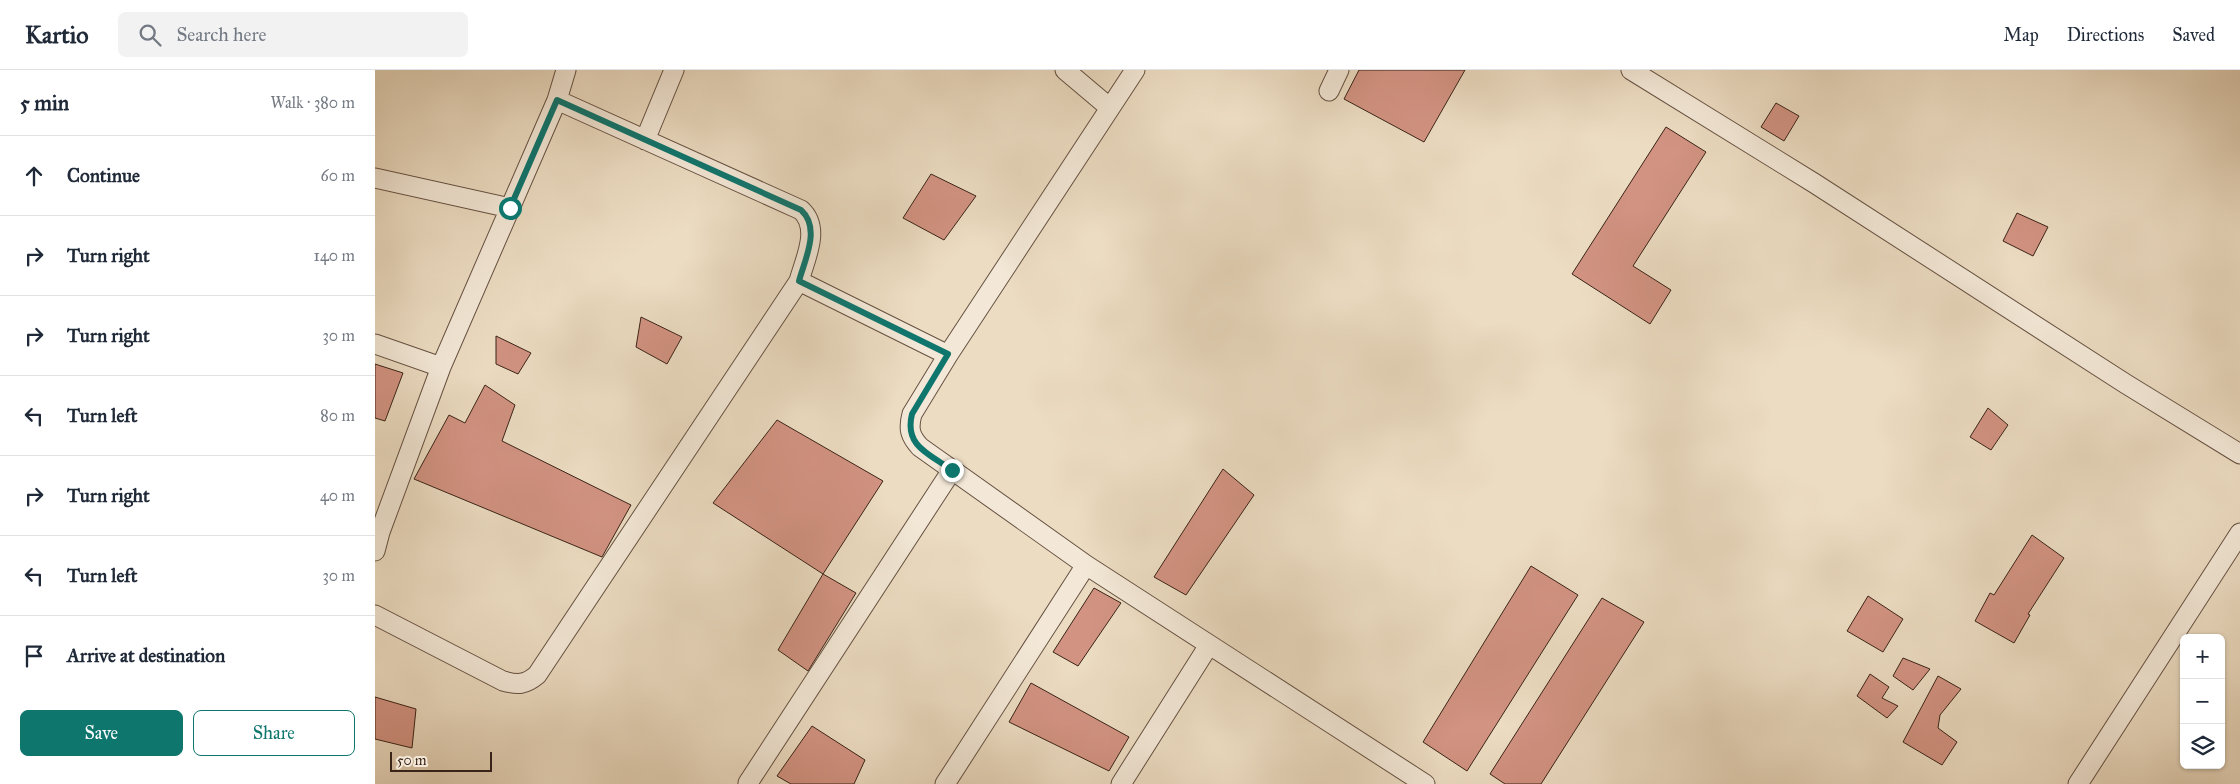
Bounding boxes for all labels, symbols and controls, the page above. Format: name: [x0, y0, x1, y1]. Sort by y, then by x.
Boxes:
search box: [118, 12, 468, 57]
text: Kartio: [25, 20, 88, 50]
icon: search: [136, 21, 164, 49]
text: Search here: [176, 23, 266, 46]
text: Map: [2003, 24, 2039, 46]
text: Directions: [2067, 24, 2144, 46]
text: Saved: [2172, 24, 2215, 46]
text: 5 min: [20, 90, 69, 116]
text: Walk · 380 m: [271, 93, 355, 112]
icon: ahead: [20, 162, 48, 190]
text: Continue: [67, 164, 140, 187]
text: 60 m: [321, 166, 355, 185]
route start: [499, 197, 522, 220]
icon: right: [20, 242, 48, 270]
text: Turn right: [67, 244, 150, 267]
text: 140 m: [314, 246, 355, 265]
icon: right: [20, 322, 48, 350]
text: Turn right: [67, 324, 150, 347]
text: 30 m: [322, 326, 355, 345]
icon: left: [20, 402, 48, 430]
text: Turn left: [67, 404, 137, 427]
text: 80 m: [320, 406, 355, 425]
route end: [941, 459, 964, 482]
icon: right: [20, 482, 48, 510]
text: Turn right: [67, 484, 150, 507]
text: 40 m: [320, 486, 355, 505]
icon: left: [20, 562, 48, 590]
text: Turn left: [67, 564, 137, 587]
text: 30 m: [322, 566, 355, 585]
map controls: [2180, 634, 2225, 769]
button: +: [2180, 634, 2225, 679]
icon: arrive: [20, 642, 48, 670]
text: Arrive at destination: [67, 644, 225, 667]
button: −: [2180, 679, 2225, 724]
button: Save: [20, 710, 183, 756]
button: Share: [193, 710, 355, 756]
button: layers: [2180, 724, 2225, 769]
scale bar: [390, 749, 493, 772]
text: 50 m: [397, 752, 426, 769]

